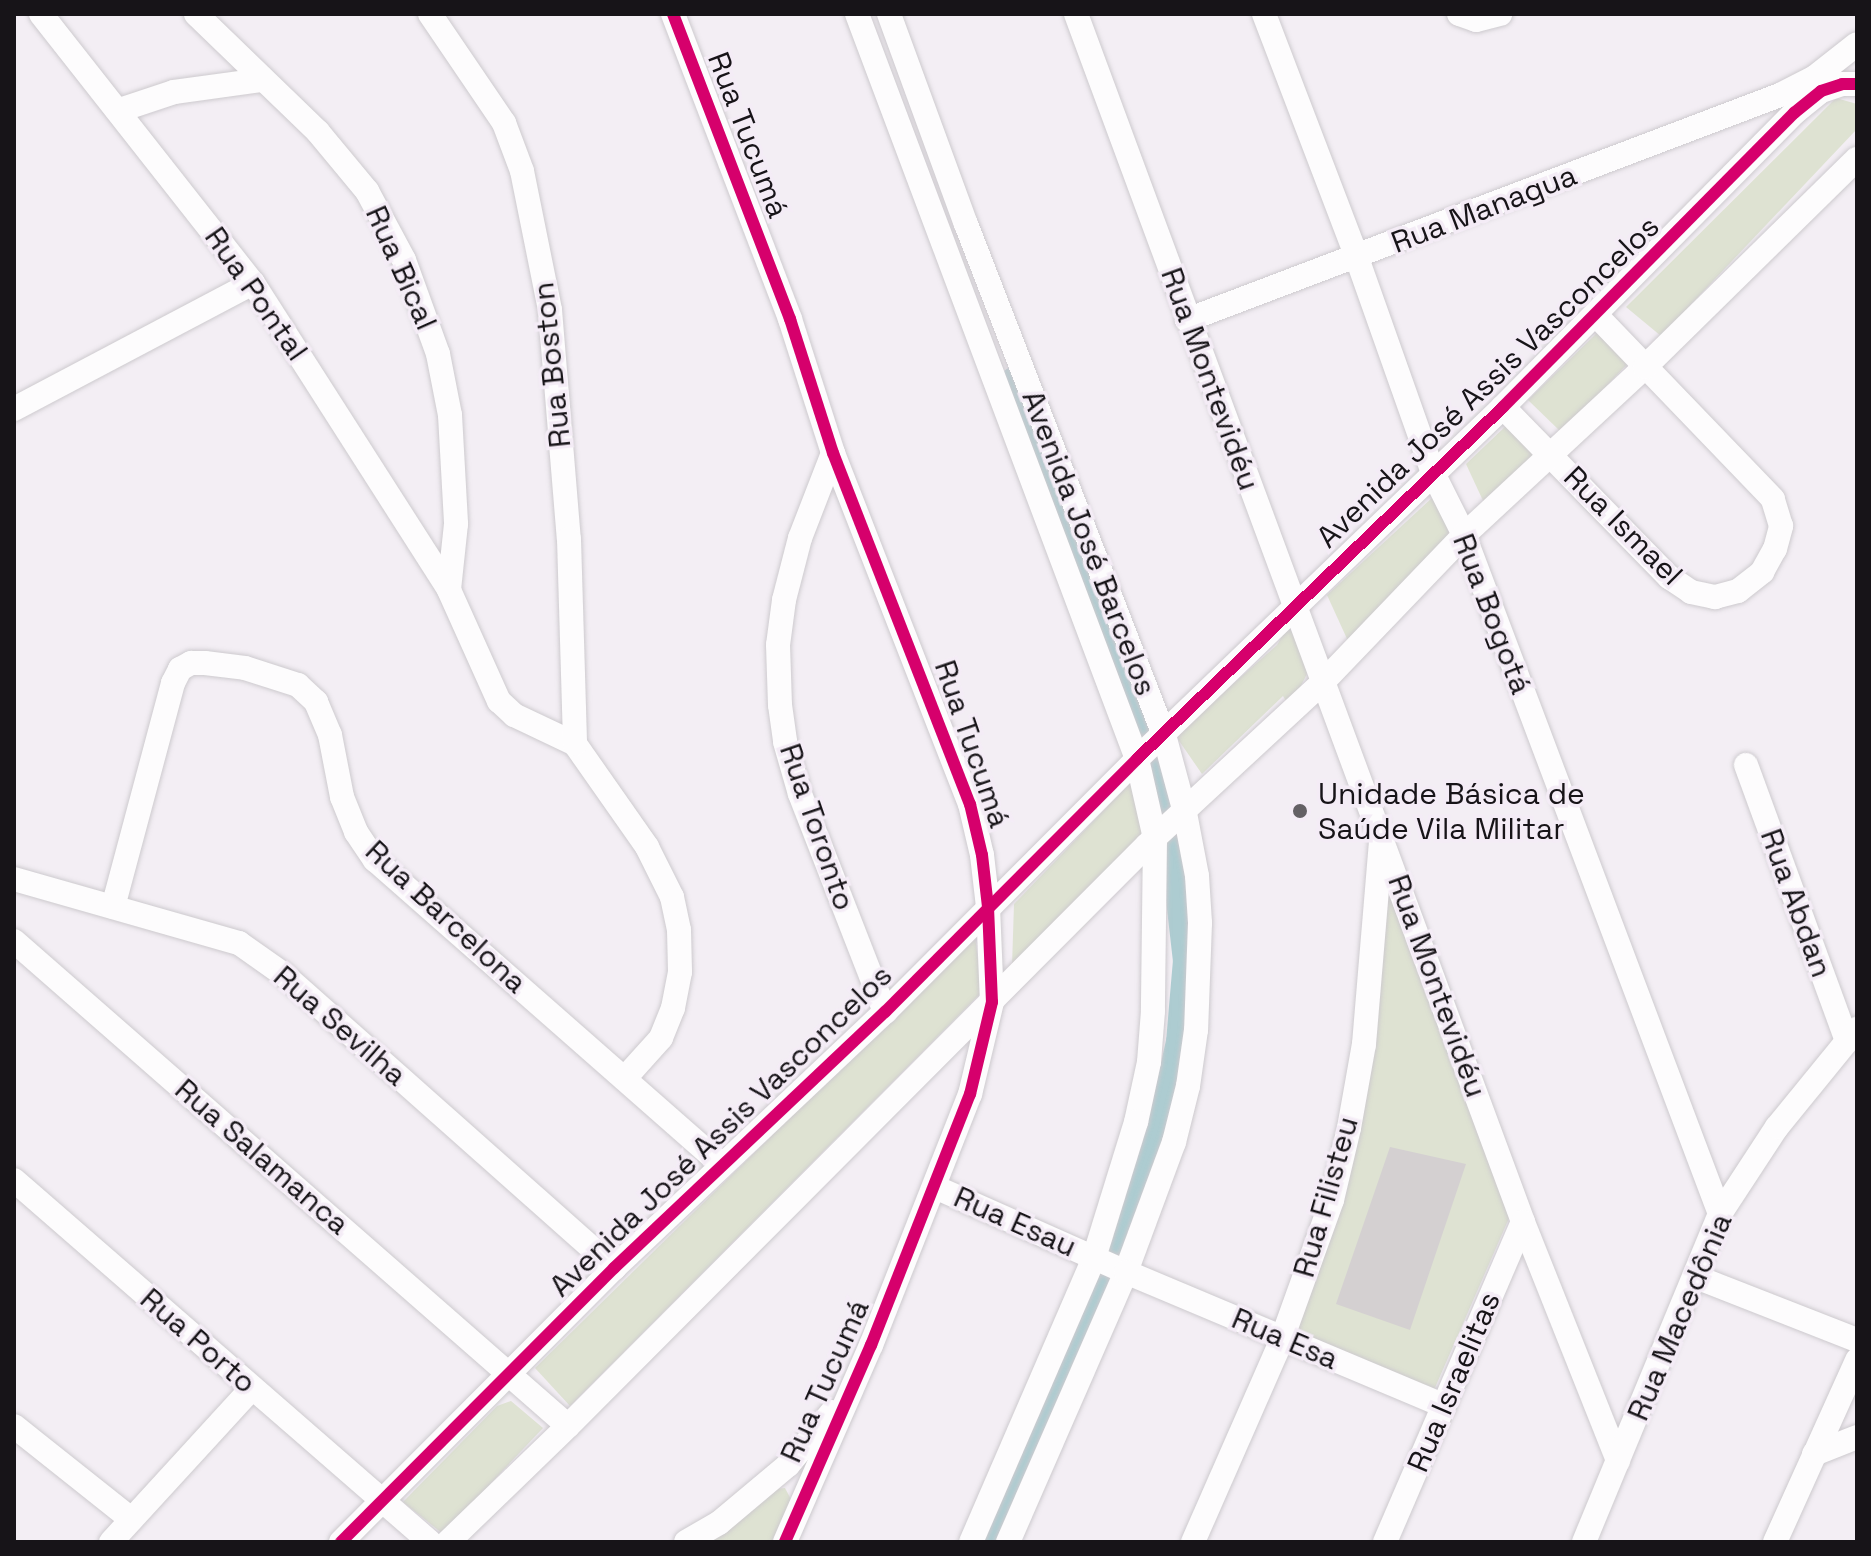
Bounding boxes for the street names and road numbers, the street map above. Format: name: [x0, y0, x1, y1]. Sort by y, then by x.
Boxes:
street label: Rua Tucumá: [700, 47, 796, 223]
street label: Rua Managua: [1386, 157, 1582, 261]
street label: Rua Bical: [358, 200, 444, 336]
street label: Avenida José Assis Vasconcelos: [1309, 208, 1667, 556]
street label: Rua Pontal: [197, 220, 315, 368]
street label: Rua Montevidéu: [1153, 263, 1267, 495]
street label: Rua Boston: [525, 280, 579, 450]
street label: Avenida José Barcelos: [1014, 385, 1164, 701]
street label: Rua Ismael: [1556, 459, 1690, 593]
street label: Rua Bogotá: [1445, 529, 1539, 699]
street label: Rua Tucumá: [926, 655, 1018, 833]
street label: Rua Toronto: [772, 739, 862, 915]
street label: Rua Abdan: [1753, 824, 1839, 982]
street label: Rua Barcelona: [358, 833, 534, 1001]
street label: Rua Montevidéu: [1380, 870, 1494, 1102]
street label: Avenida José Assis Vasconcelos: [542, 957, 900, 1305]
street label: Rua Sevilha: [266, 959, 414, 1093]
street label: Rua Salamanca: [168, 1072, 356, 1242]
street label: Rua Filisteu: [1286, 1113, 1366, 1281]
street label: Rua Esau: [948, 1179, 1082, 1265]
street label: Rua Macedônia: [1620, 1208, 1740, 1426]
street label: Rua Porto: [133, 1281, 263, 1401]
street label: Rua Israelitas: [1400, 1287, 1508, 1477]
street label: Rua Tucumá: [773, 1294, 877, 1468]
street label: Rua Esa: [1226, 1301, 1344, 1377]

